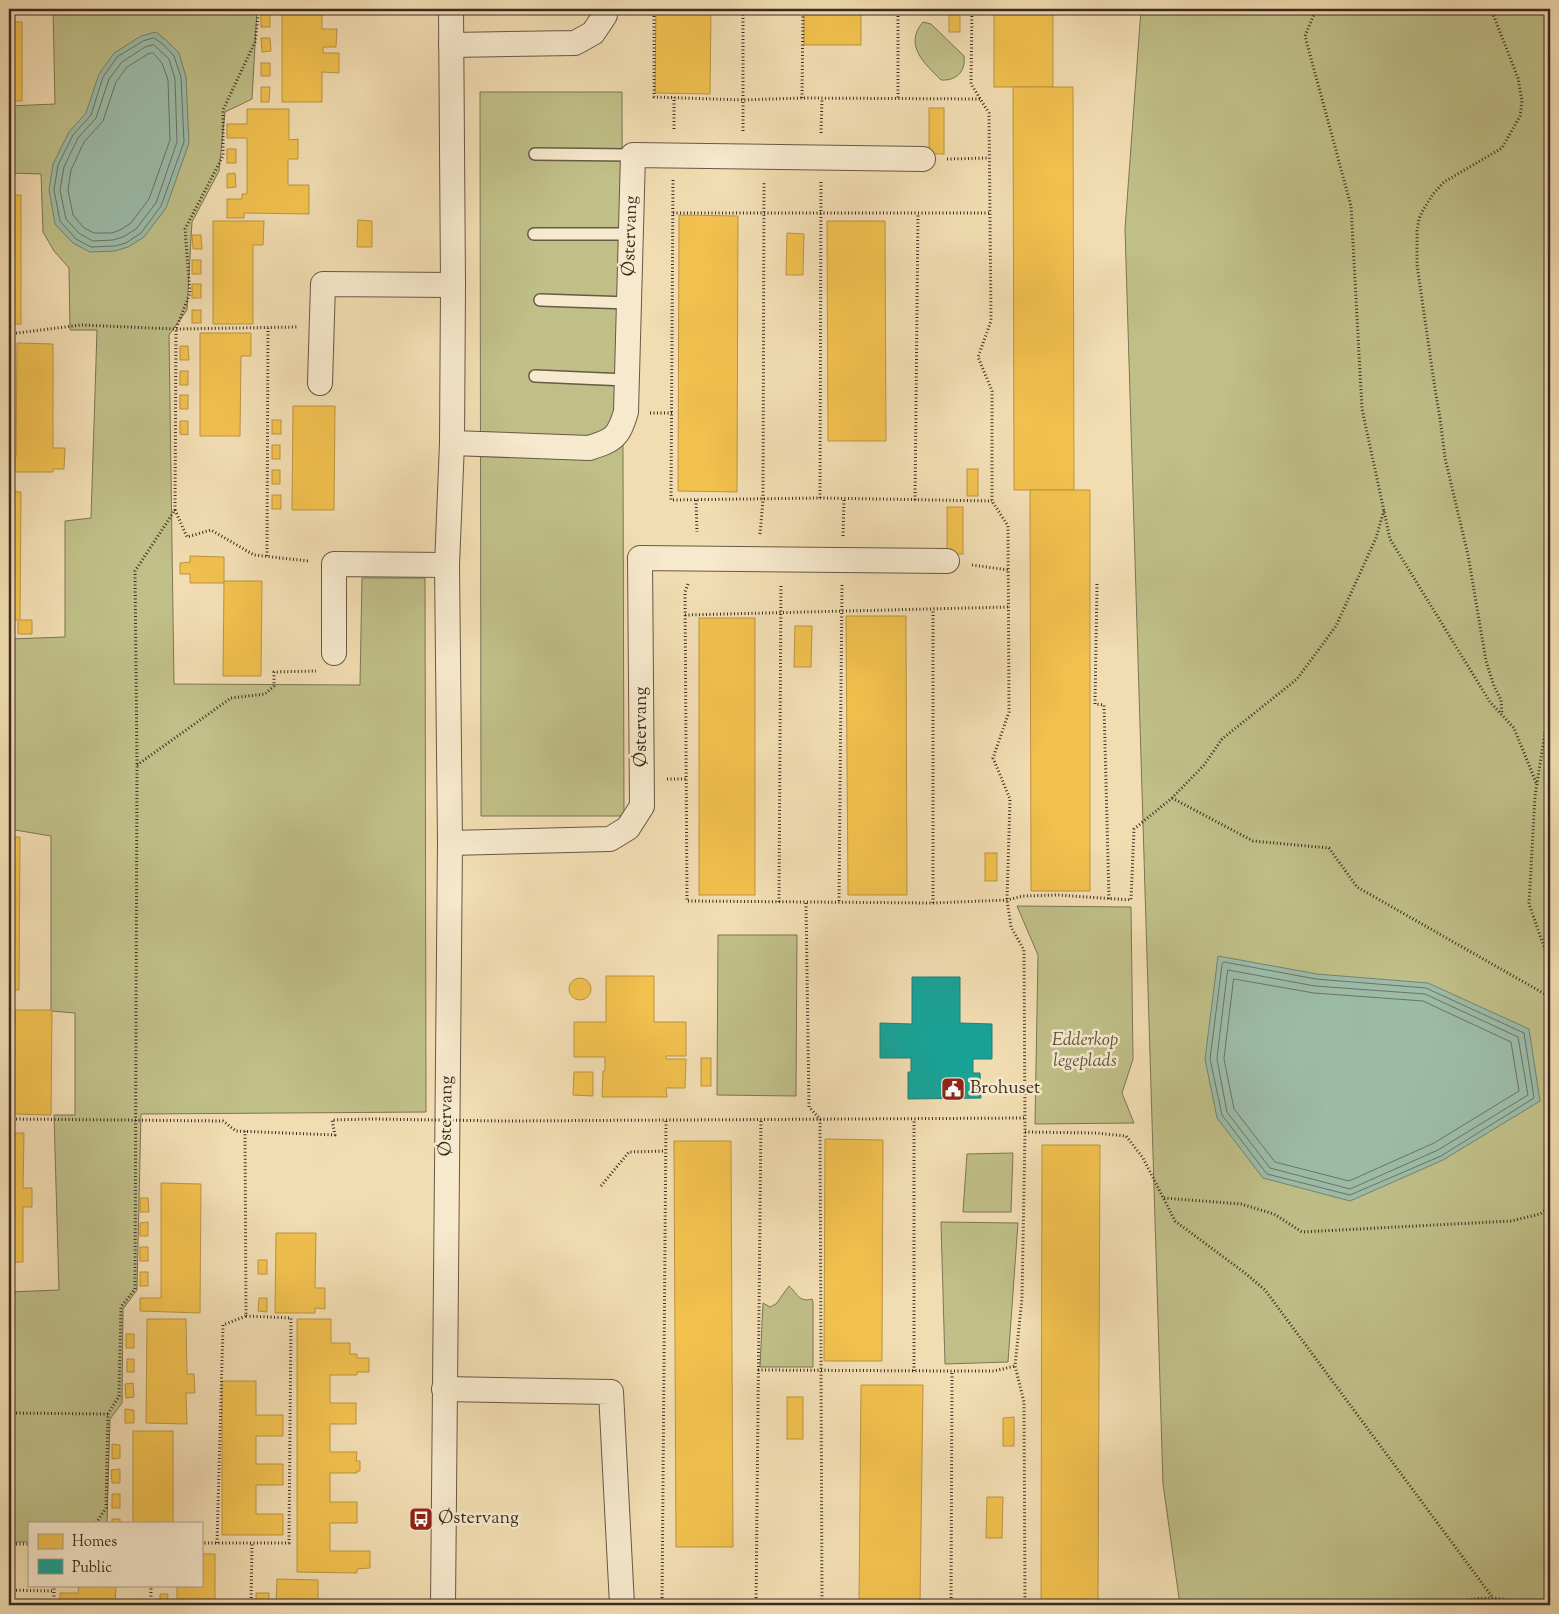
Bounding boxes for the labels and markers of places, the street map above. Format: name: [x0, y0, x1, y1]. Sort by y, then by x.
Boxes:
public building icon: Brohuset: [940, 1076, 966, 1102]
place label: Brohuset: [970, 1076, 1040, 1102]
bus stop icon: Østervang: [408, 1506, 434, 1532]
place label: Østervang: [438, 1506, 519, 1532]

